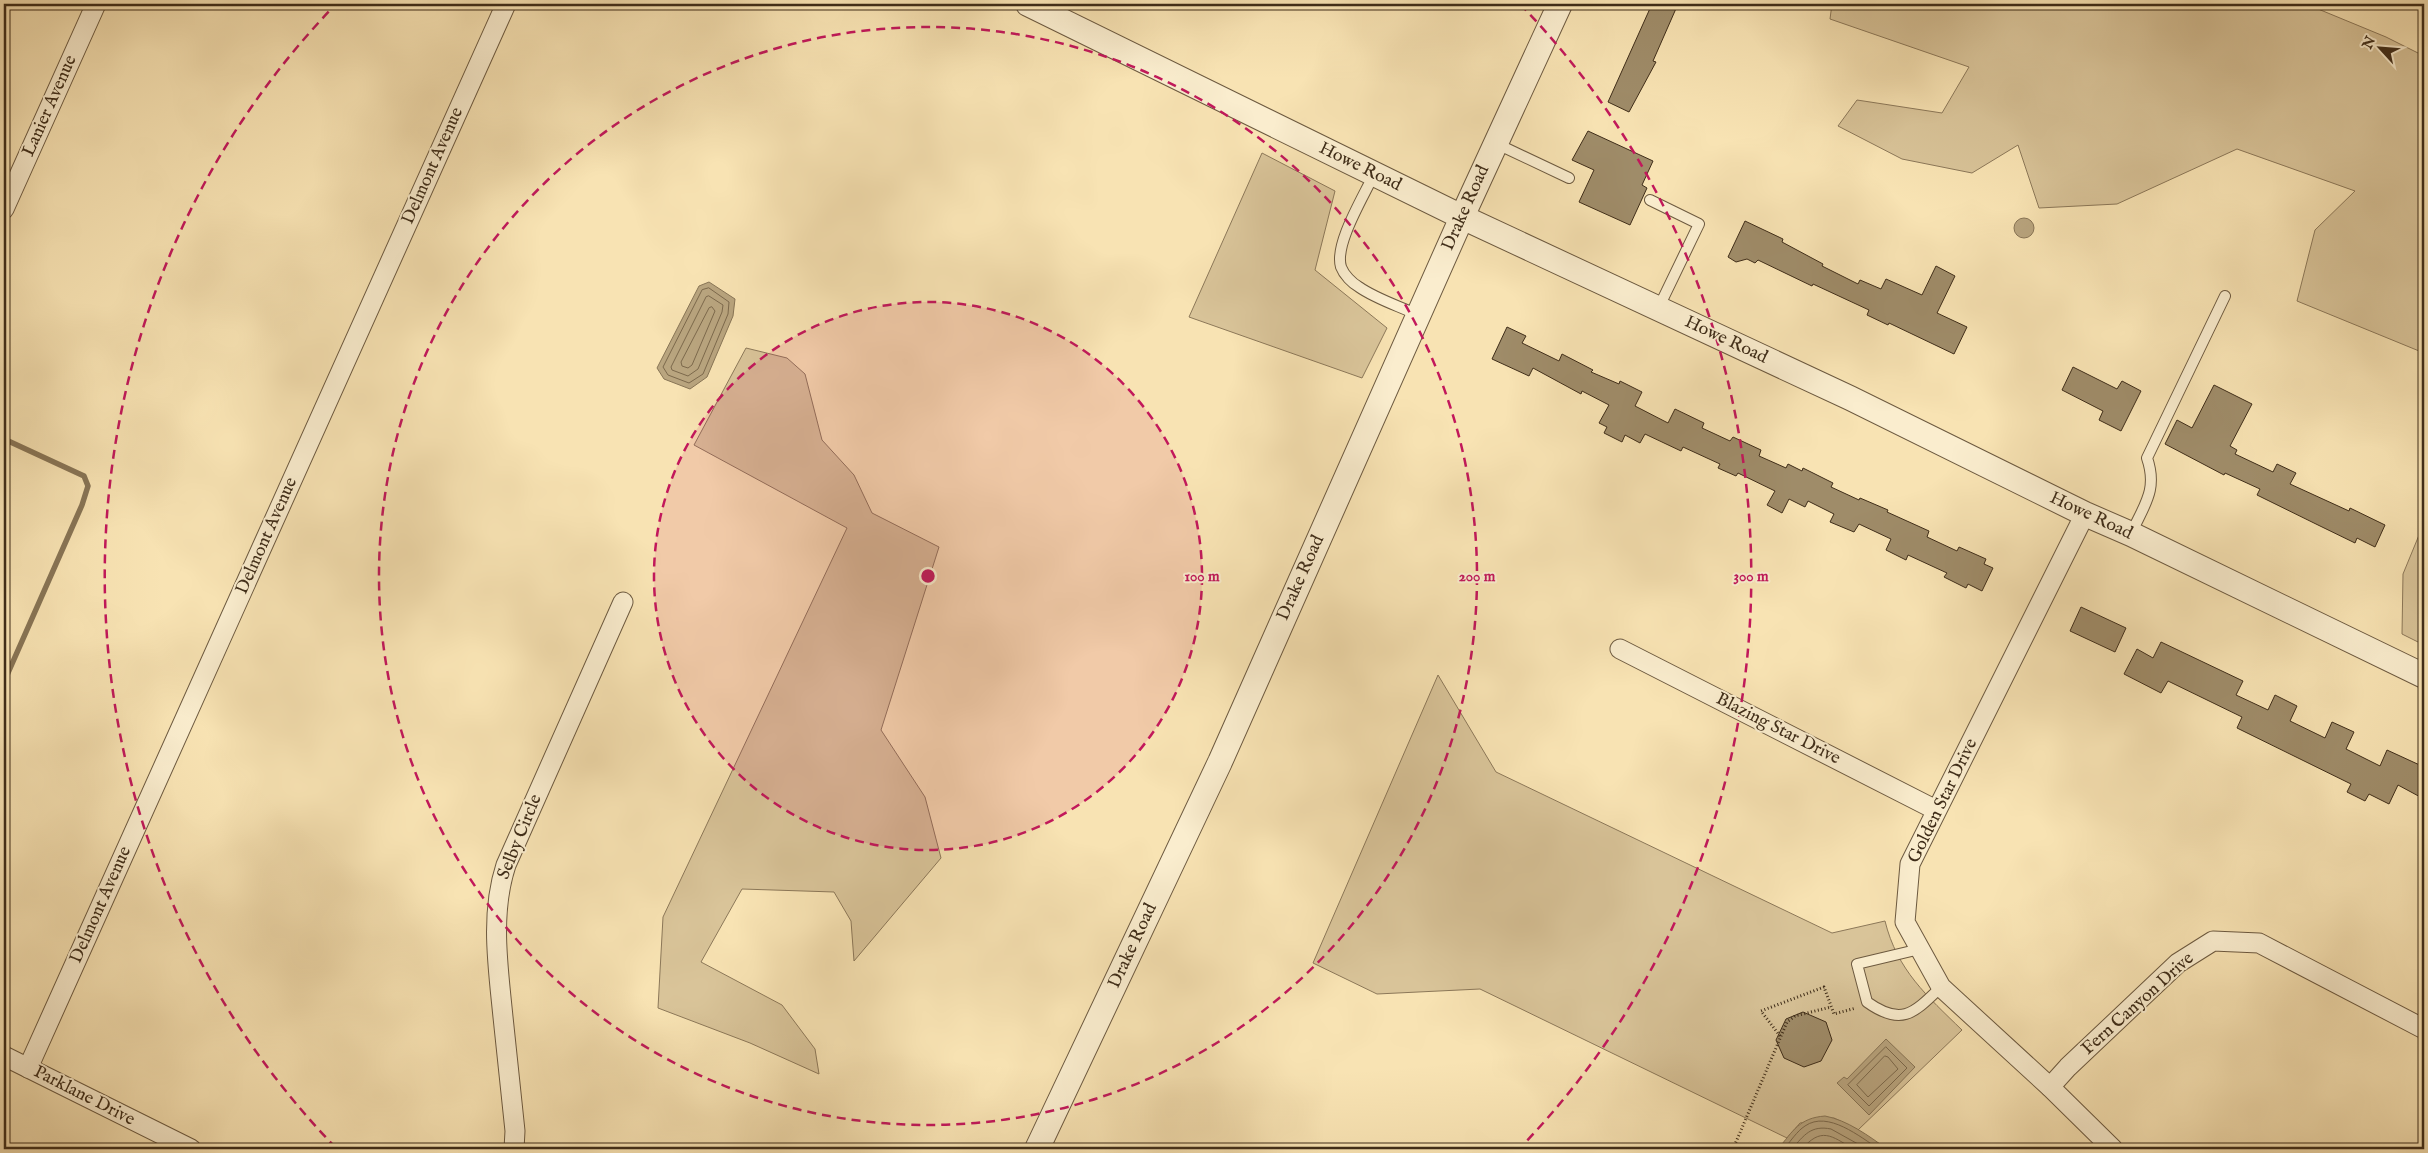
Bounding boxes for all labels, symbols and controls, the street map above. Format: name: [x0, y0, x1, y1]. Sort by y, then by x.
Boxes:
north arrow: [2356, 22, 2406, 72]
text: N: [2358, 33, 2380, 53]
street label: Lanier Avenue: [17, 52, 83, 160]
street label: Delmont Avenue: [397, 104, 469, 228]
street label: Howe Road: [1315, 137, 1406, 197]
street label: Drake Road: [1437, 161, 1495, 254]
street label: Howe Road: [1681, 311, 1772, 369]
street label: Delmont Avenue: [231, 474, 303, 598]
street label: Howe Road: [2046, 487, 2137, 545]
street label: Drake Road: [1272, 531, 1330, 624]
centre of rings: [919, 567, 937, 585]
text: 100 m: [1184, 567, 1220, 586]
text: 200 m: [1459, 567, 1496, 586]
text: 300 m: [1733, 567, 1769, 586]
street label: Blazing Star Drive: [1712, 688, 1844, 770]
street label: Golden Star Drive: [1903, 735, 1983, 867]
street label: Selby Circle: [493, 791, 547, 883]
street label: Delmont Avenue: [65, 843, 137, 967]
street label: Drake Road: [1103, 899, 1163, 992]
street label: Fern Canyon Drive: [2077, 947, 2199, 1061]
street label: Parklane Drive: [29, 1061, 139, 1131]

